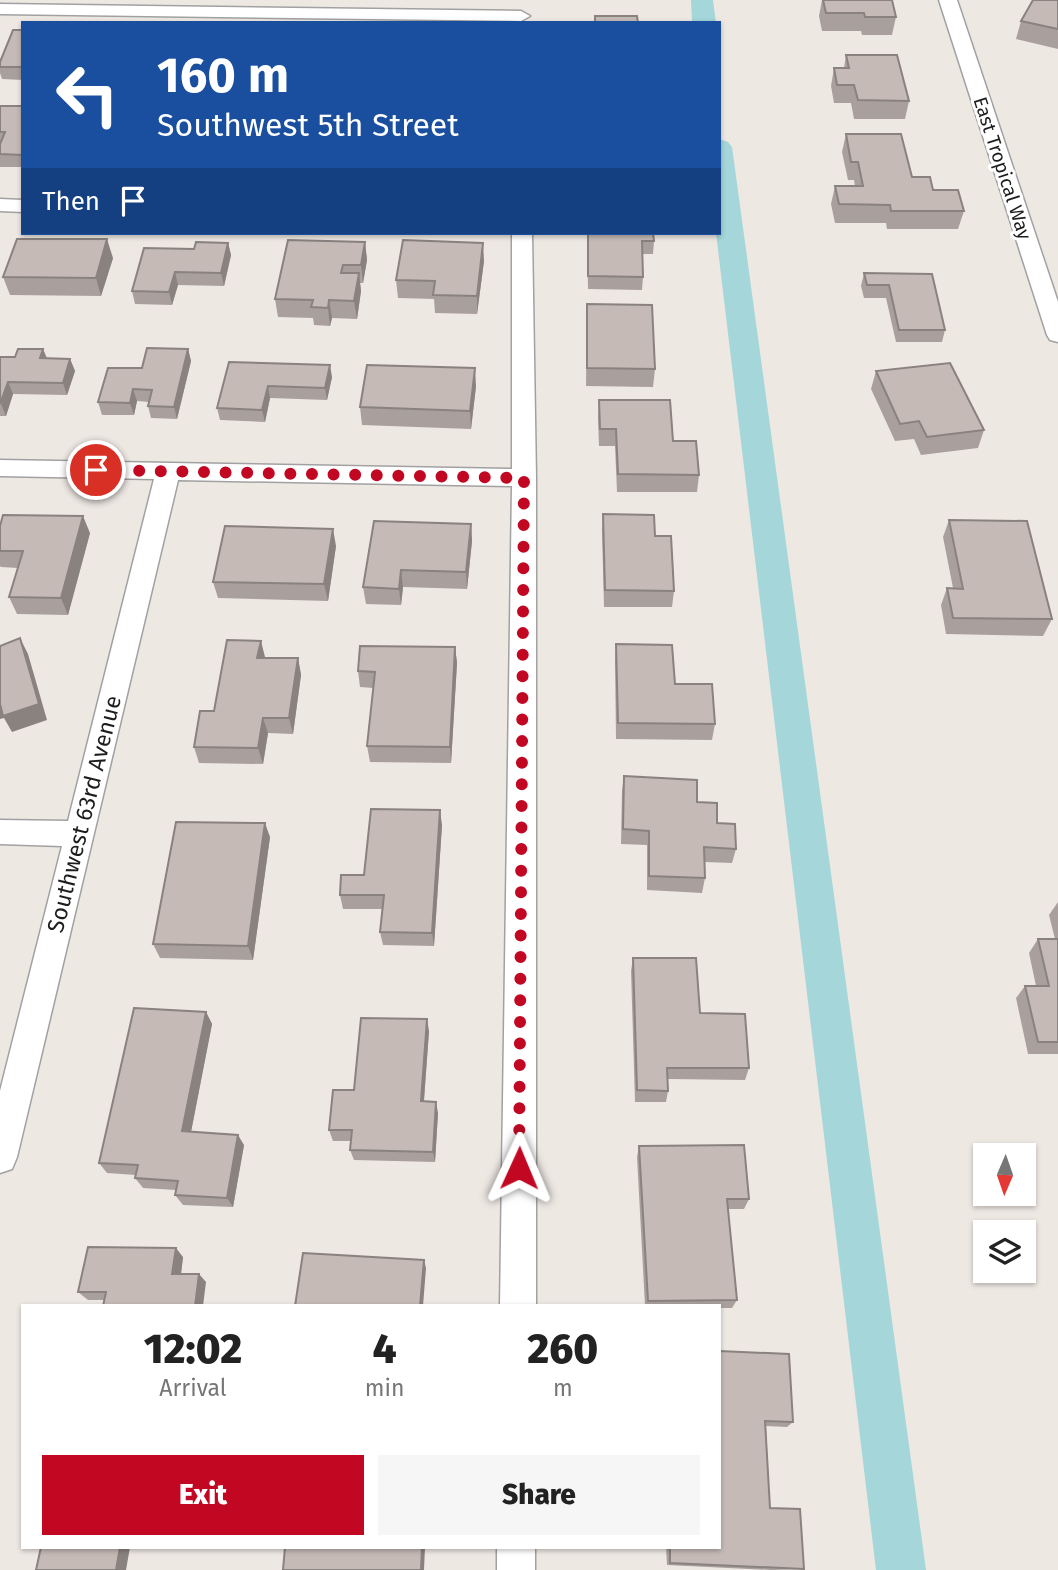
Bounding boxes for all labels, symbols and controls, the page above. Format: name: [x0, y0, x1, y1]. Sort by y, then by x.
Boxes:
text: 160 m: [157, 46, 289, 105]
icon: left: [42, 49, 133, 140]
street label: East Tropical Way: [969, 94, 1037, 243]
text: Southwest 5th Street: [157, 106, 459, 144]
icon: arrive: [114, 182, 152, 220]
text: Then: [42, 186, 100, 217]
pin: [66, 440, 126, 500]
icon: arrive: [77, 451, 115, 489]
street label: Southwest 63rd Avenue: [41, 693, 127, 935]
position arrow: [482, 1131, 556, 1205]
north arrow: [973, 1143, 1036, 1206]
map controls: [973, 1143, 1036, 1283]
button: layers: [973, 1220, 1036, 1283]
text: 12:02: [144, 1324, 242, 1374]
text: 4: [373, 1324, 397, 1374]
text: 260: [527, 1324, 598, 1374]
text: Arrival: [159, 1374, 227, 1402]
text: min: [365, 1374, 405, 1402]
text: m: [553, 1374, 573, 1402]
button: Exit: [42, 1455, 364, 1535]
button: Share: [378, 1455, 700, 1535]

